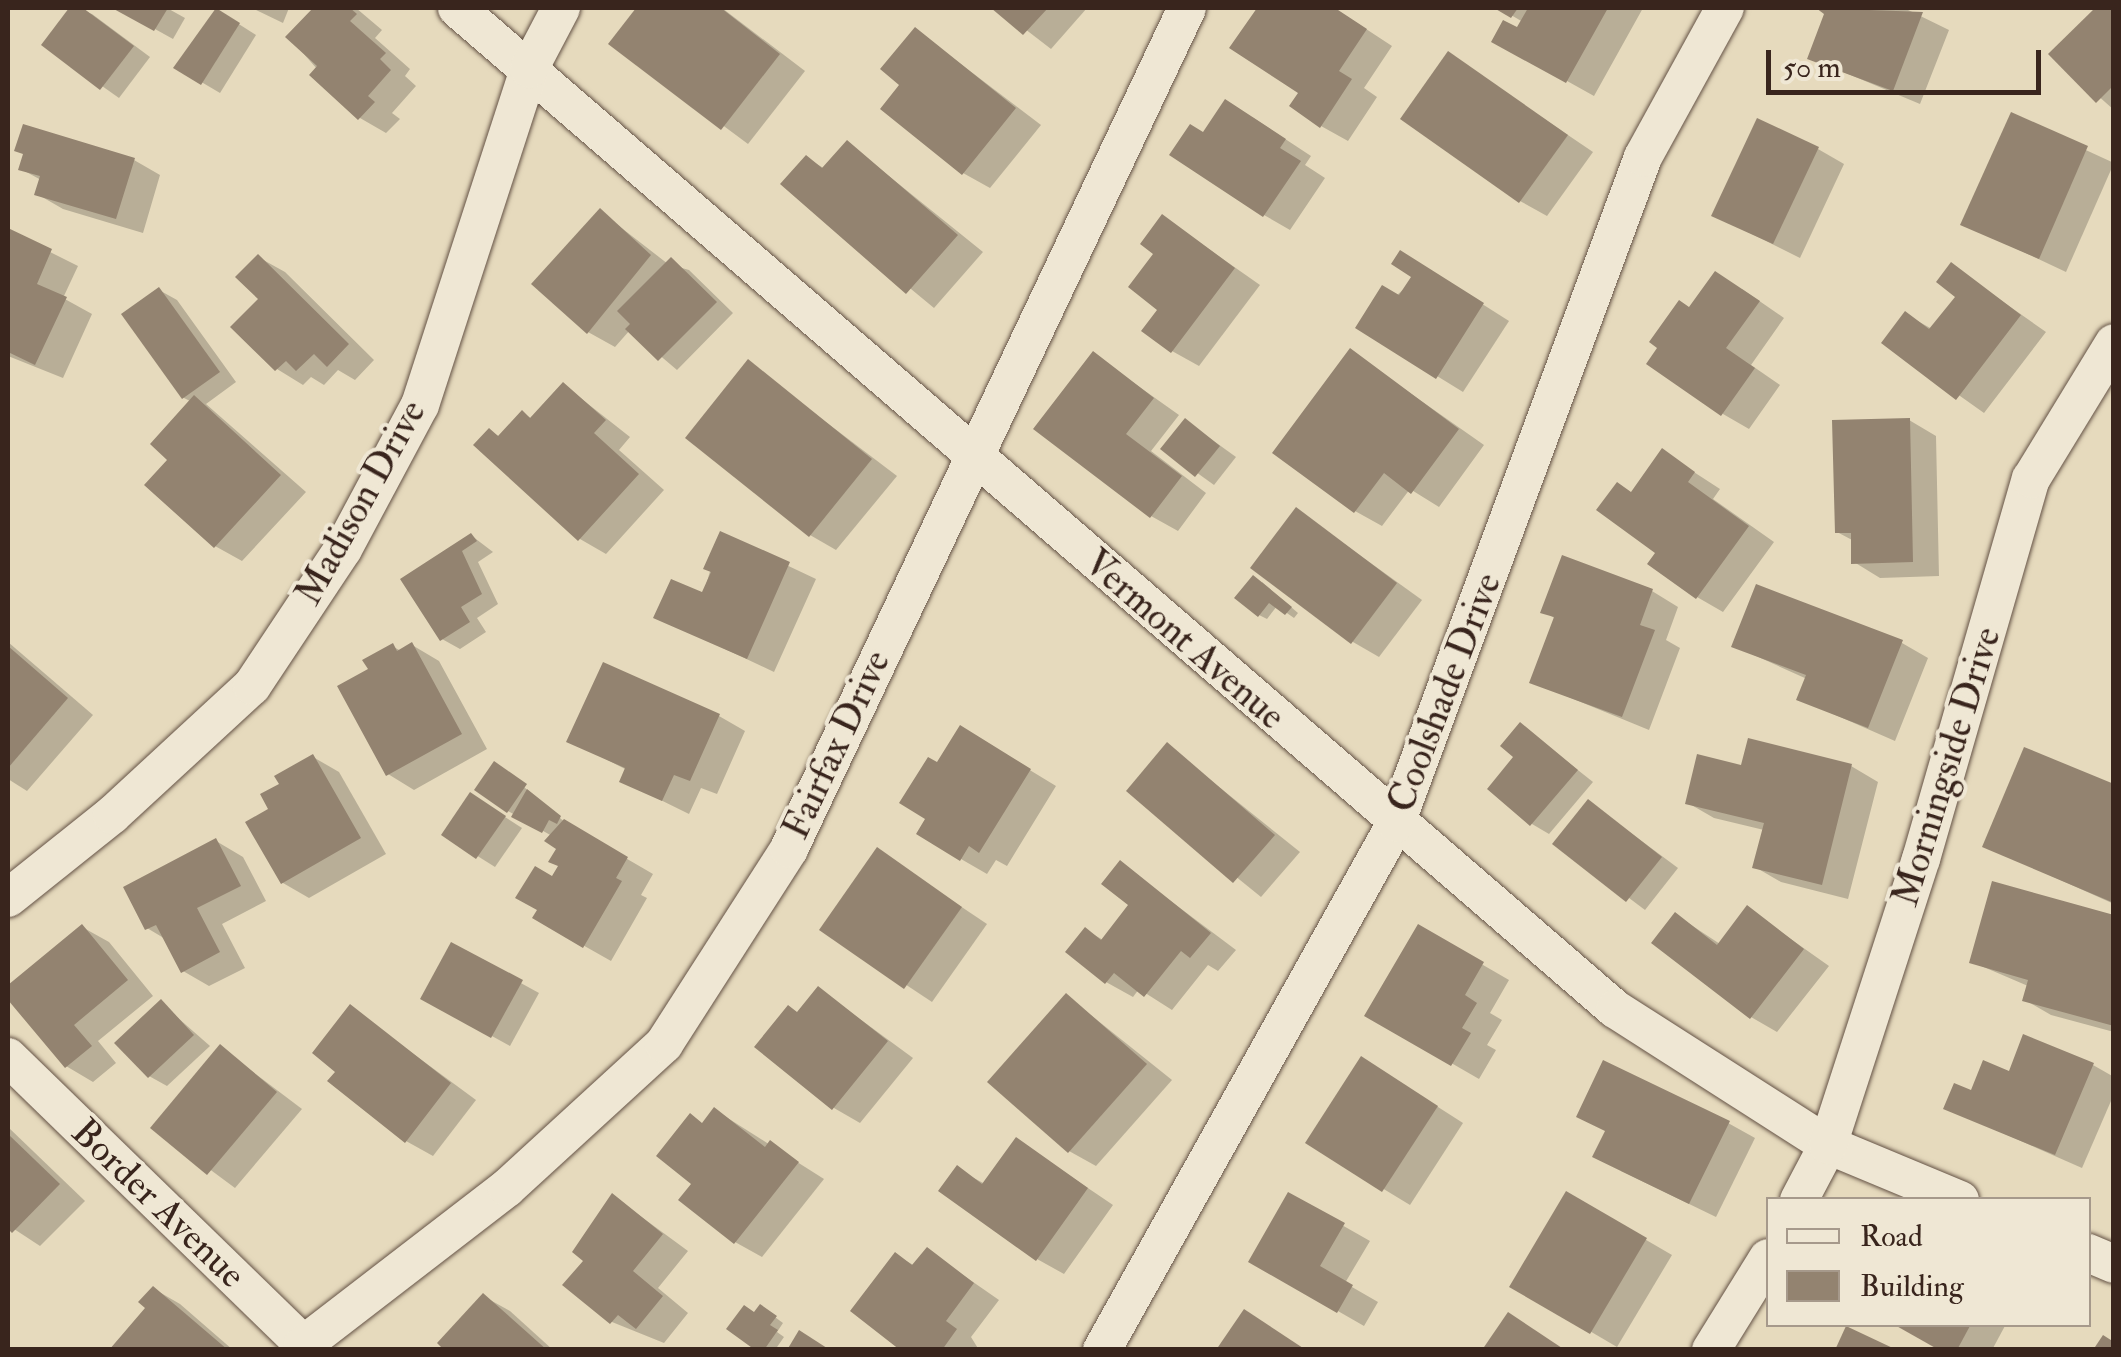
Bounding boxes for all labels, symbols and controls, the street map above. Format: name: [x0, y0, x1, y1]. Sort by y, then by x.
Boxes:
scale bar: [1771, 30, 2046, 92]
text: 50 m: [1783, 49, 1841, 86]
street label: Madison Drive: [286, 393, 436, 613]
street label: Vermont Avenue: [1074, 540, 1294, 740]
street label: Coolshade Drive: [1379, 567, 1511, 819]
street label: Morningside Drive: [1883, 622, 2011, 912]
street label: Fairfax Drive: [774, 644, 900, 846]
street label: Border Avenue: [62, 1110, 254, 1298]
legend: [1766, 1197, 2091, 1327]
text: Road: [1860, 1218, 1923, 1255]
text: Building: [1860, 1268, 1964, 1305]

